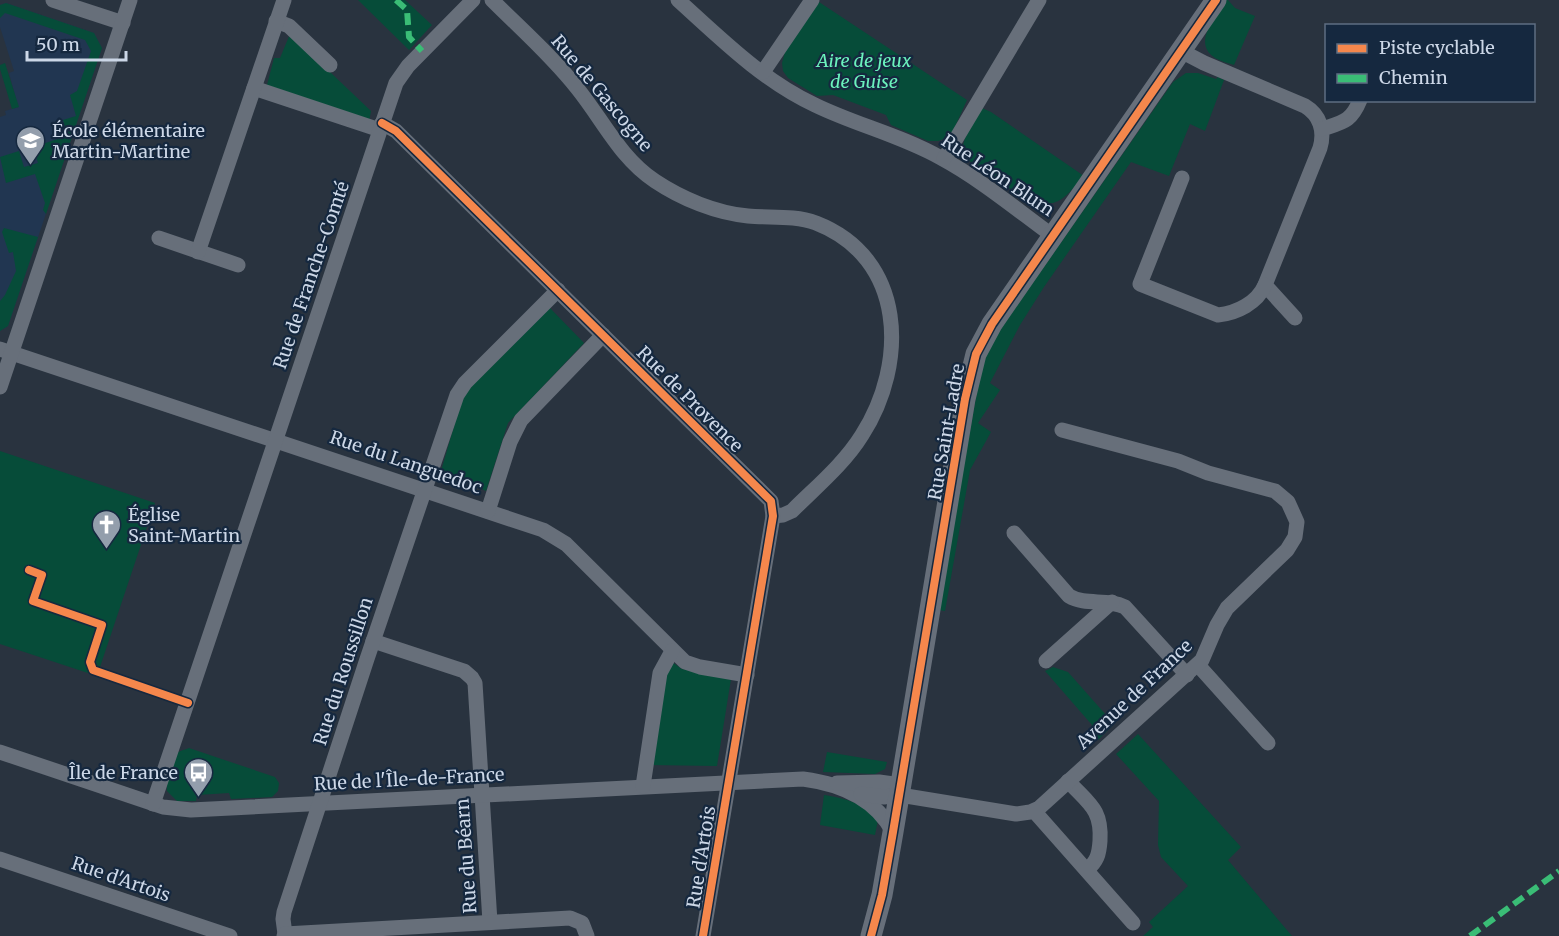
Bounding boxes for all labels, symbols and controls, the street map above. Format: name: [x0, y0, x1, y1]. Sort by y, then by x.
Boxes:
scale bar: [27, 24, 126, 62]
legend: [1325, 24, 1535, 102]
street label: Rue de Gascogne: [546, 30, 658, 156]
text: 50 m: [36, 33, 80, 56]
text: Piste cyclable: [1379, 36, 1495, 59]
park label: Aire de jeux de Guise: [815, 49, 912, 93]
text: Chemin: [1379, 66, 1448, 89]
place label: École élémentaire Martin-Martine: [52, 119, 205, 163]
school or university icon: École élémentaire Martin-Martine: [15, 124, 47, 166]
street label: Rue Léon Blum: [937, 129, 1059, 221]
street label: Rue de Franche-Comté: [268, 178, 354, 372]
street label: Rue de Provence: [632, 341, 748, 457]
street label: Rue Saint-Ladre: [923, 362, 969, 502]
street label: Rue du Languedoc: [327, 425, 485, 499]
place label: Église Saint-Martin: [128, 503, 240, 547]
church icon: Église Saint-Martin: [91, 508, 123, 550]
street label: Rue du Roussillon: [308, 594, 378, 748]
street label: Avenue de France: [1070, 634, 1197, 754]
bus stop icon: Île de France: [183, 756, 215, 798]
place label: Île de France: [69, 761, 178, 784]
street label: Rue de l'Île-de-France: [313, 763, 505, 795]
street label: Rue du Béarn: [451, 798, 481, 914]
street label: Rue d'Artois: [682, 804, 720, 910]
street label: Rue d'Artois: [69, 851, 174, 907]

